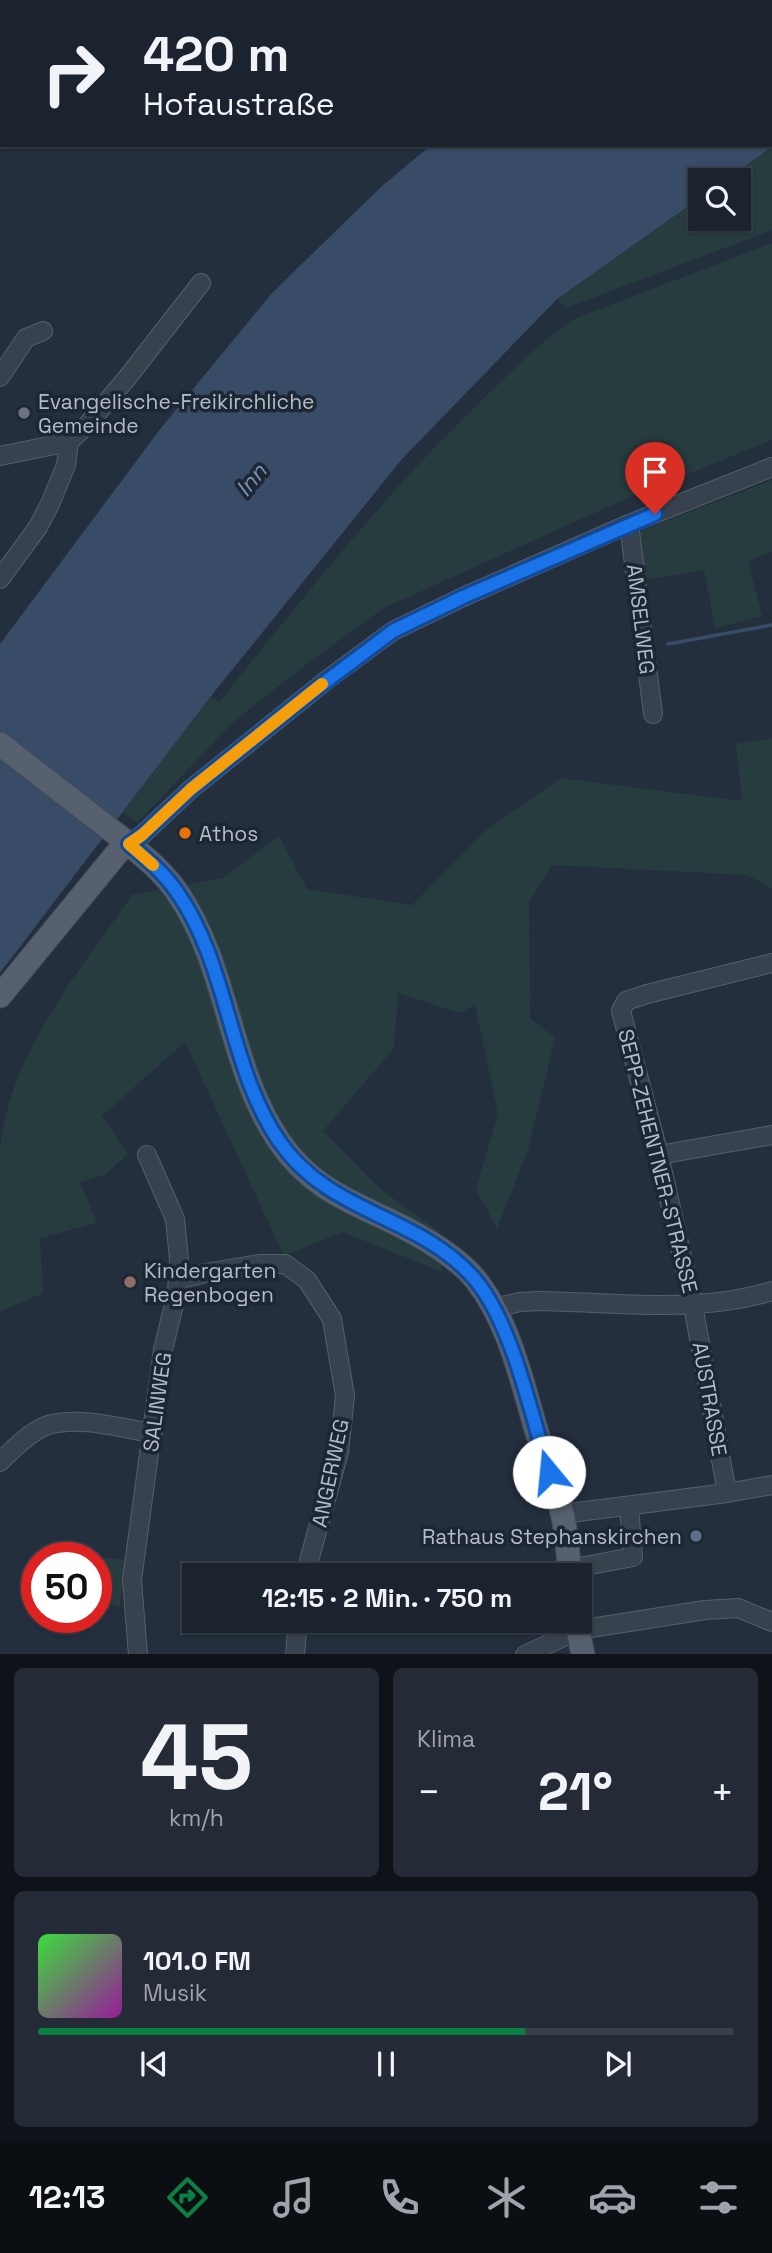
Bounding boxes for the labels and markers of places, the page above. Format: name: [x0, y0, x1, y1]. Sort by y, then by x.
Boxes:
place label: Evangelische-Freikirchliche Gemeinde: [38, 388, 314, 439]
marker: Evangelische-Freikirchliche Gemeinde: [16, 405, 32, 421]
pin: [625, 442, 685, 514]
place label: Athos: [199, 820, 258, 847]
marker: Athos: [177, 825, 193, 841]
place label: Kindergarten Regenbogen: [144, 1257, 276, 1308]
marker: Kindergarten Regenbogen: [122, 1274, 138, 1290]
place label: Rathaus Stephanskirchen: [422, 1523, 682, 1550]
marker: Rathaus Stephanskirchen: [688, 1528, 704, 1544]

